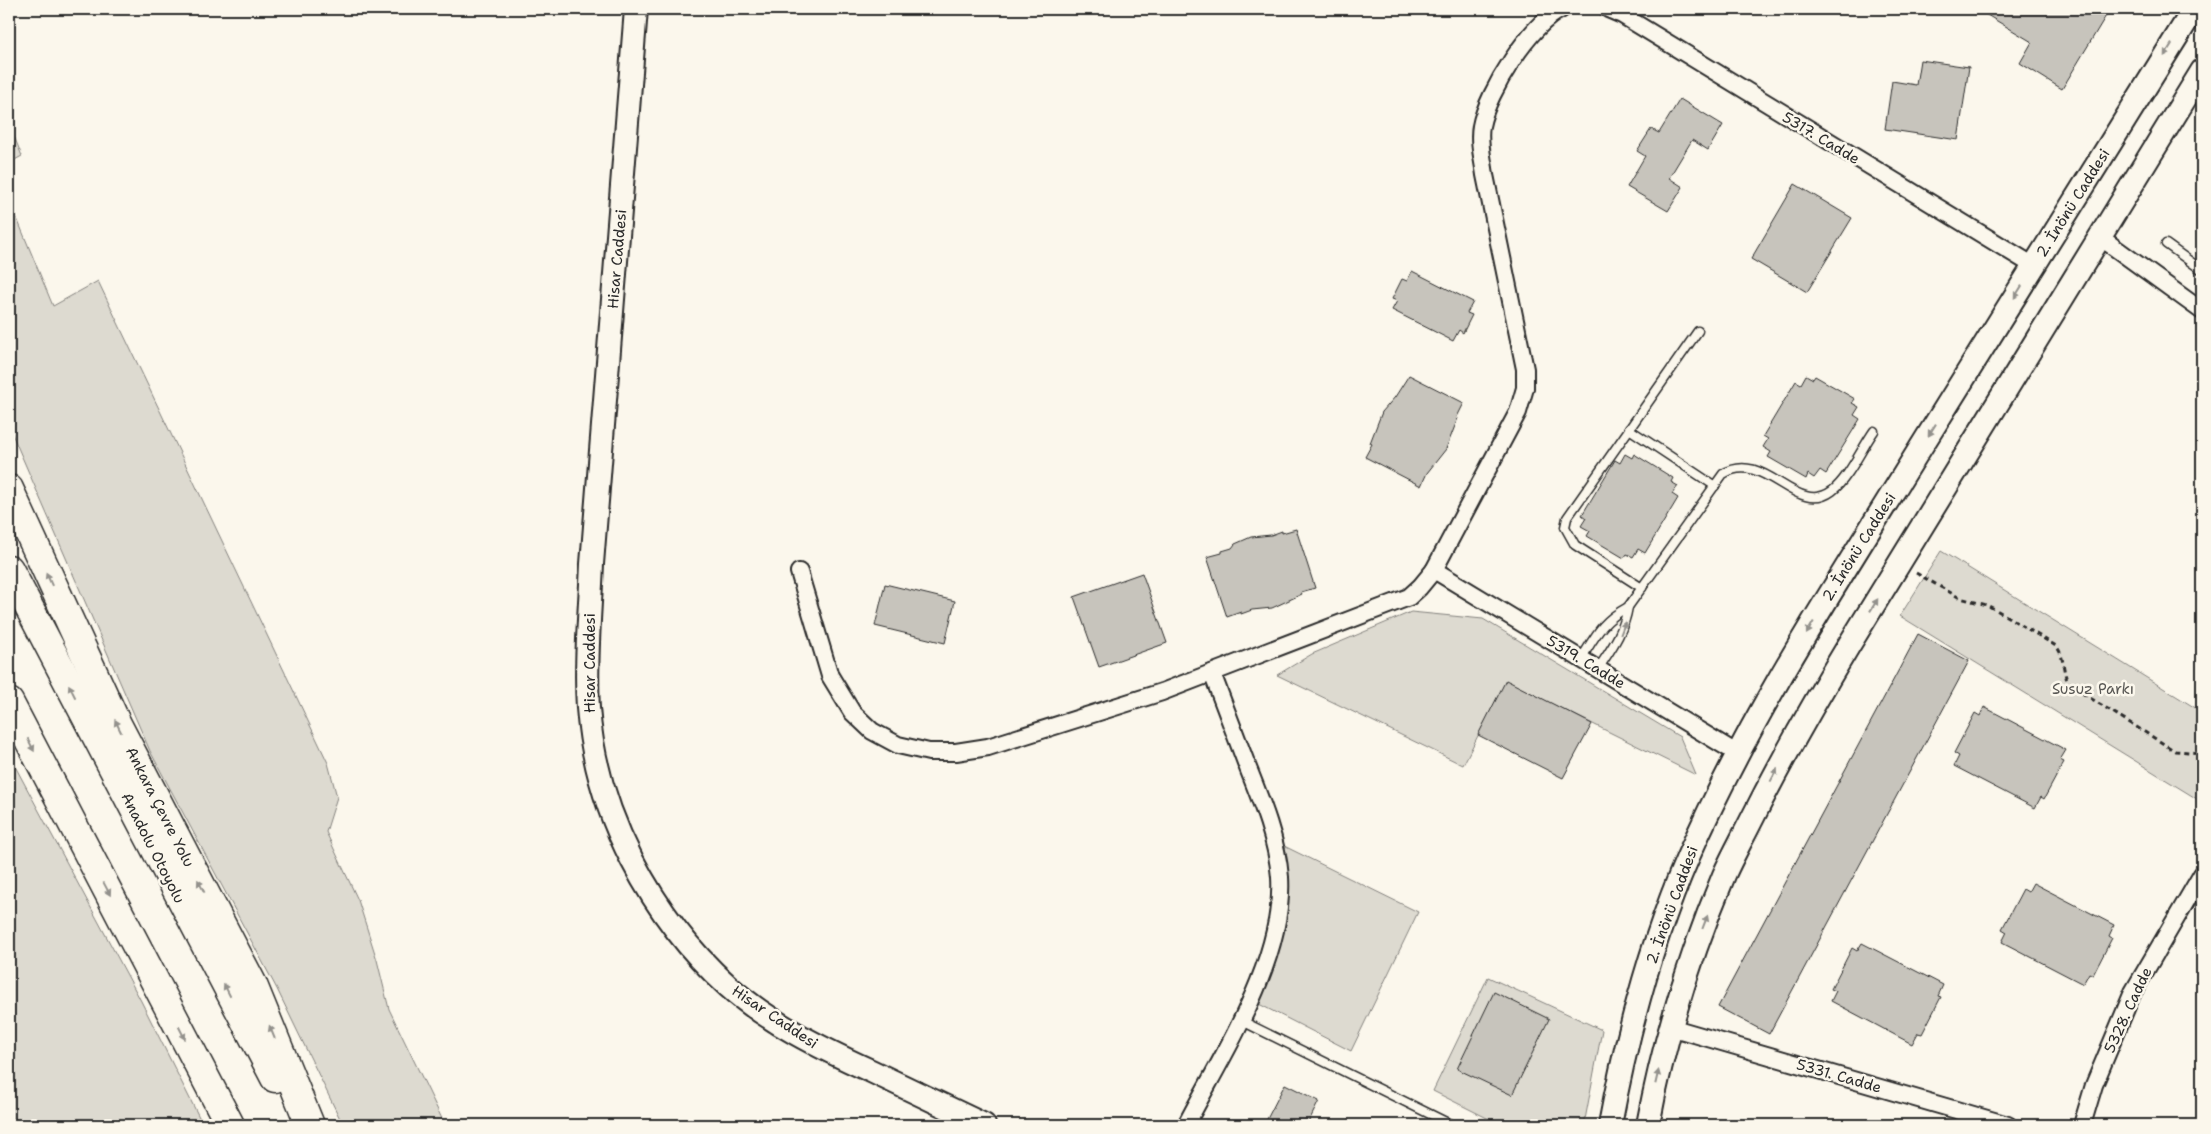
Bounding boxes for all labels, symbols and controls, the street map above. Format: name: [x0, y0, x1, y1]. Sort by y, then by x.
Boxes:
one-way arrow: [2163, 44, 2173, 57]
street label: 5317. Cadde: [1779, 107, 1863, 169]
street label: 2. İnönü Caddesi: [2032, 145, 2114, 261]
street label: Hisar Caddesi: [603, 208, 631, 310]
one-way arrow: [2013, 286, 2022, 299]
one-way arrow: [1927, 424, 1937, 437]
street label: 2. İnönü Caddesi: [1818, 489, 1900, 605]
one-way arrow: [45, 572, 53, 586]
one-way arrow: [1869, 598, 1879, 611]
street label: Hisar Caddesi: [580, 613, 600, 713]
one-way arrow: [1619, 620, 1627, 635]
one-way arrow: [1805, 621, 1814, 635]
street label: 5319. Cadde: [1543, 631, 1629, 693]
park label: Susuz Parkı: [2052, 679, 2134, 699]
one-way arrow: [68, 684, 76, 698]
one-way arrow: [114, 719, 122, 733]
one-way arrow: [27, 738, 35, 752]
street label: Ankara Çevre Yolu: [121, 744, 199, 870]
one-way arrow: [1770, 769, 1779, 782]
street label: Anadolu Otoyolu: [116, 789, 190, 907]
street label: 2. İnönü Caddesi: [1641, 843, 1703, 967]
one-way arrow: [197, 878, 205, 893]
one-way arrow: [103, 881, 111, 896]
one-way arrow: [1702, 915, 1710, 929]
street label: 5328. Cadde: [2099, 964, 2157, 1056]
street label: Hisar Caddesi: [728, 981, 822, 1053]
one-way arrow: [223, 983, 231, 997]
one-way arrow: [268, 1024, 275, 1039]
one-way arrow: [178, 1025, 186, 1040]
street label: 5331. Cadde: [1794, 1054, 1884, 1098]
one-way arrow: [1653, 1070, 1661, 1085]

